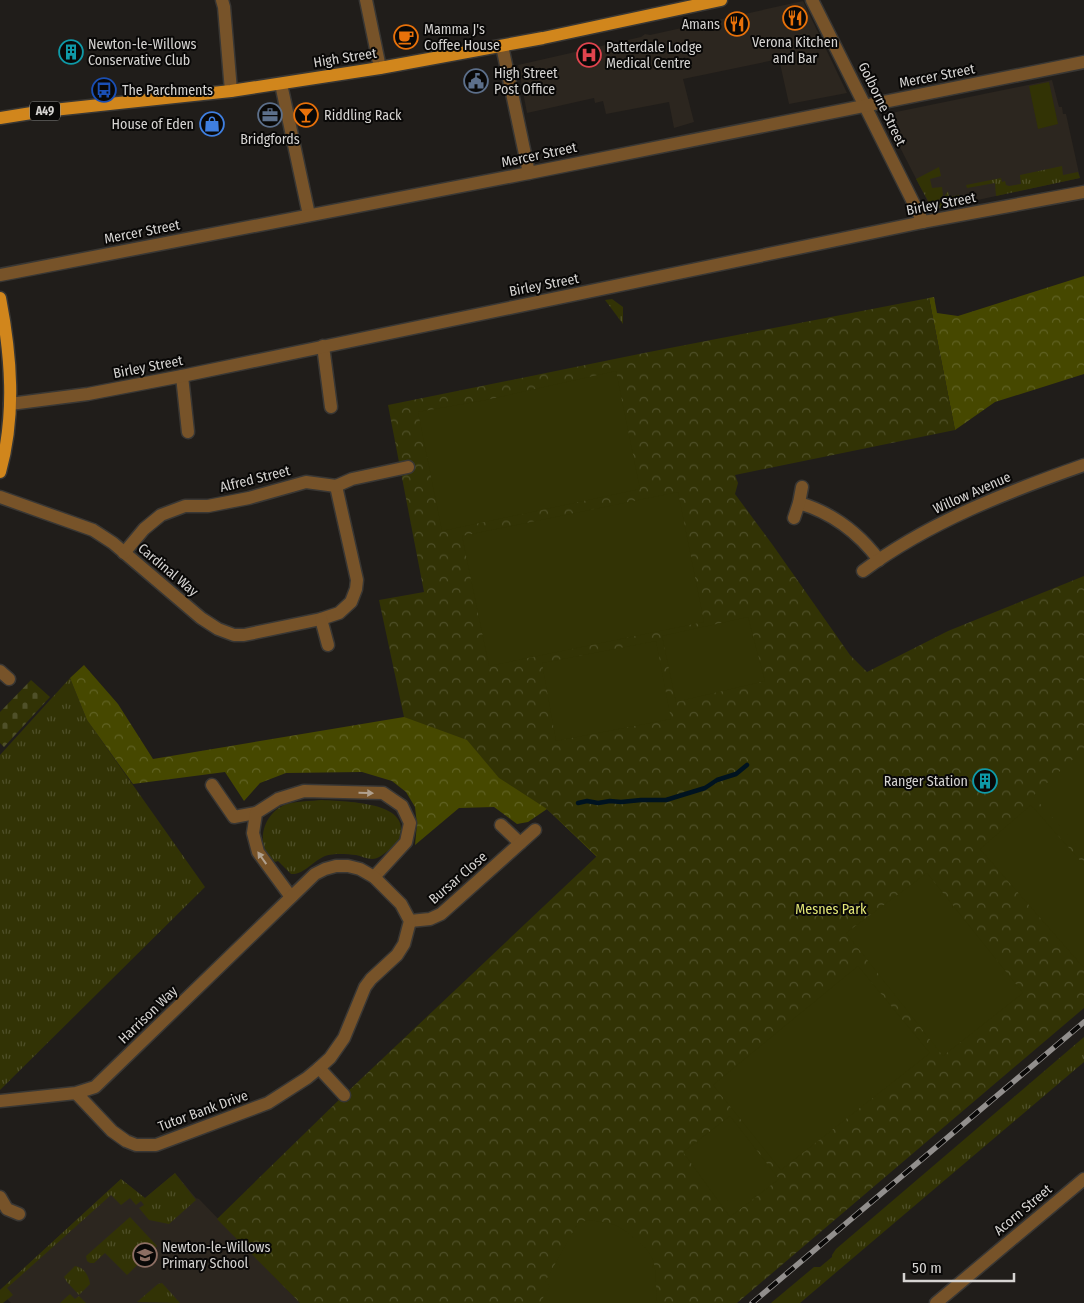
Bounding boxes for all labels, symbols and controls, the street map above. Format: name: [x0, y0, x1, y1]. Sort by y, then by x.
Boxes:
restaurant icon: Verona Kitchen and Bar: [782, 5, 808, 31]
restaurant icon: Amans: [724, 11, 750, 37]
place label: Amans: [682, 16, 720, 33]
place label: Mamma J's Coffee House: [424, 21, 500, 54]
cafe icon: Mamma J's Coffee House: [393, 24, 419, 50]
place label: Verona Kitchen and Bar: [752, 34, 838, 67]
place label: Newton-le-Willows Conservative Club: [88, 36, 196, 69]
building icon: Newton-le-Willows Conservative Club: [58, 39, 84, 65]
place label: Patterdale Lodge Medical Centre: [606, 39, 702, 72]
hospital icon: Patterdale Lodge Medical Centre: [576, 42, 602, 68]
street label: High Street: [312, 45, 378, 71]
street label: Golborne Street: [854, 59, 910, 149]
street label: Mercer Street: [898, 60, 977, 92]
place label: High Street Post Office: [494, 65, 558, 98]
public building icon: High Street Post Office: [463, 68, 489, 94]
bus stop icon: The Parchments: [91, 77, 117, 103]
place label: The Parchments: [122, 82, 213, 99]
road number: A49: [30, 102, 60, 120]
office icon: Bridgfords: [257, 102, 283, 128]
bar icon: Riddling Rack: [293, 102, 319, 128]
place label: Riddling Rack: [324, 107, 402, 124]
shop icon: House of Eden: [199, 111, 225, 137]
place label: House of Eden: [112, 116, 194, 133]
place label: Bridgfords: [240, 131, 300, 148]
street label: Mercer Street: [500, 139, 579, 171]
street label: Birley Street: [905, 189, 978, 219]
street label: Mercer Street: [103, 216, 182, 248]
street label: Birley Street: [508, 270, 581, 300]
street label: Birley Street: [112, 352, 185, 382]
street label: Alfred Street: [218, 462, 292, 496]
street label: Willow Avenue: [931, 468, 1014, 518]
street label: Cardinal Way: [134, 540, 202, 601]
building icon: Ranger Station: [972, 768, 998, 794]
place label: Ranger Station: [884, 773, 968, 790]
one-way arrow: [358, 789, 374, 797]
street label: Bursar Close: [425, 848, 491, 908]
one-way arrow: [257, 851, 267, 864]
park label: Mesnes Park: [795, 901, 867, 918]
street label: Harrison Way: [115, 982, 182, 1047]
street label: Tutor Bank Drive: [156, 1087, 250, 1135]
street label: Acorn Street: [991, 1181, 1056, 1239]
place label: Newton-le-Willows Primary School: [162, 1239, 270, 1272]
school or university icon: Newton-le-Willows Primary School: [132, 1242, 158, 1268]
scale bar: [904, 1250, 1014, 1282]
text: 50 m: [912, 1259, 942, 1277]

